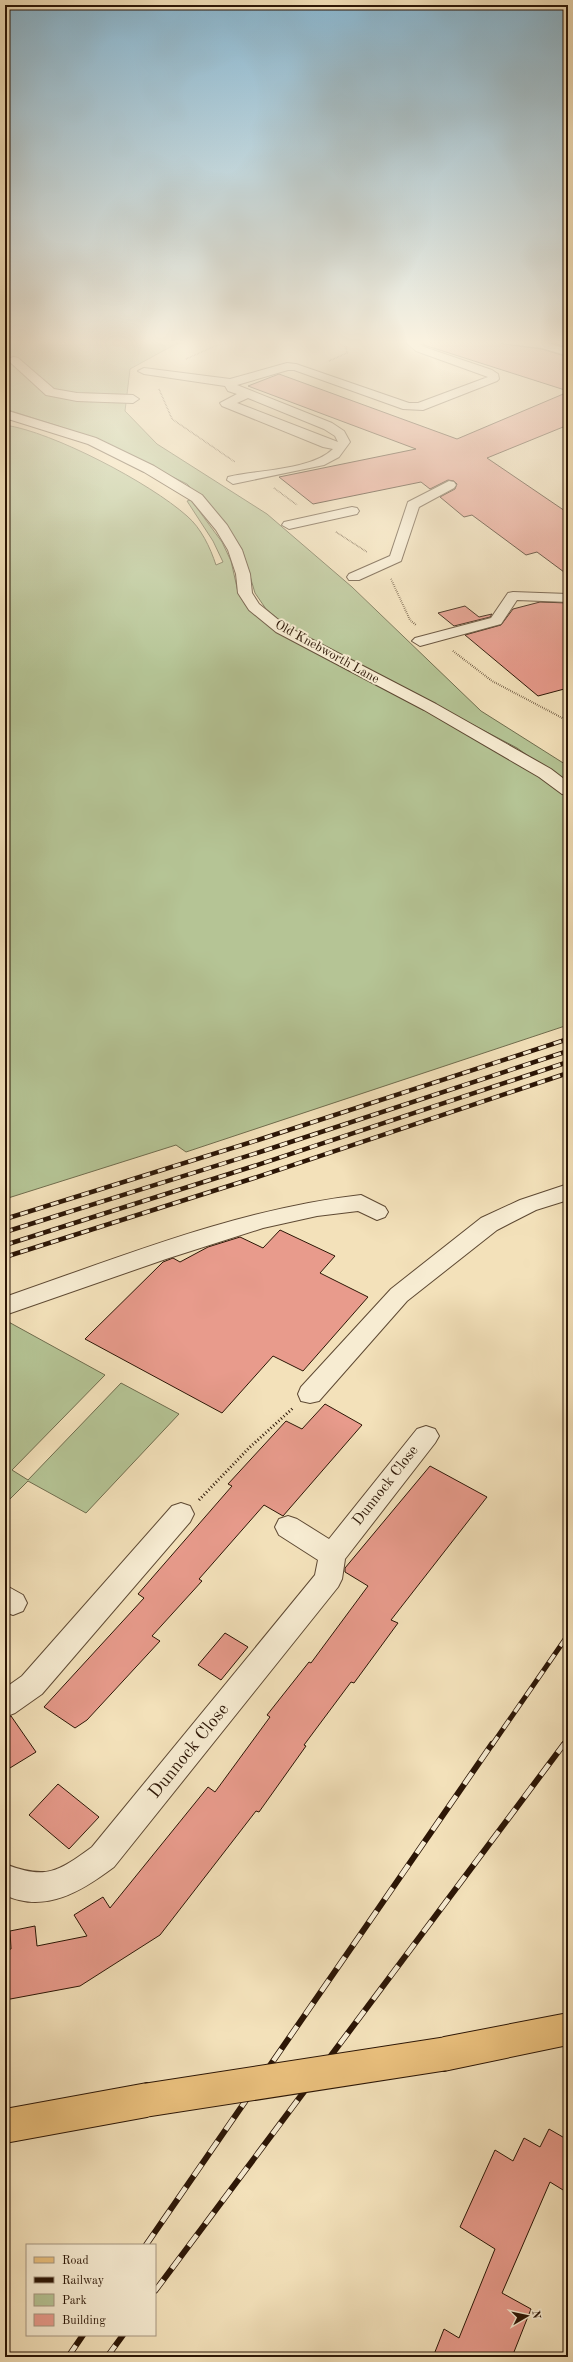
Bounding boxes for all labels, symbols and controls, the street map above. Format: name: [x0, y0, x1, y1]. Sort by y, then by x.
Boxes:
street label: Old Knebworth Lane: [273, 618, 381, 686]
street label: Dunnock Close: [350, 1443, 422, 1529]
street label: Dunnock Close: [145, 1700, 233, 1802]
legend: [26, 2244, 156, 2336]
text: Road: [62, 2255, 89, 2267]
text: Railway: [62, 2275, 105, 2287]
text: Park: [62, 2295, 87, 2307]
north arrow: [507, 2296, 547, 2336]
text: N: [529, 2310, 542, 2320]
text: Building: [62, 2315, 106, 2327]

